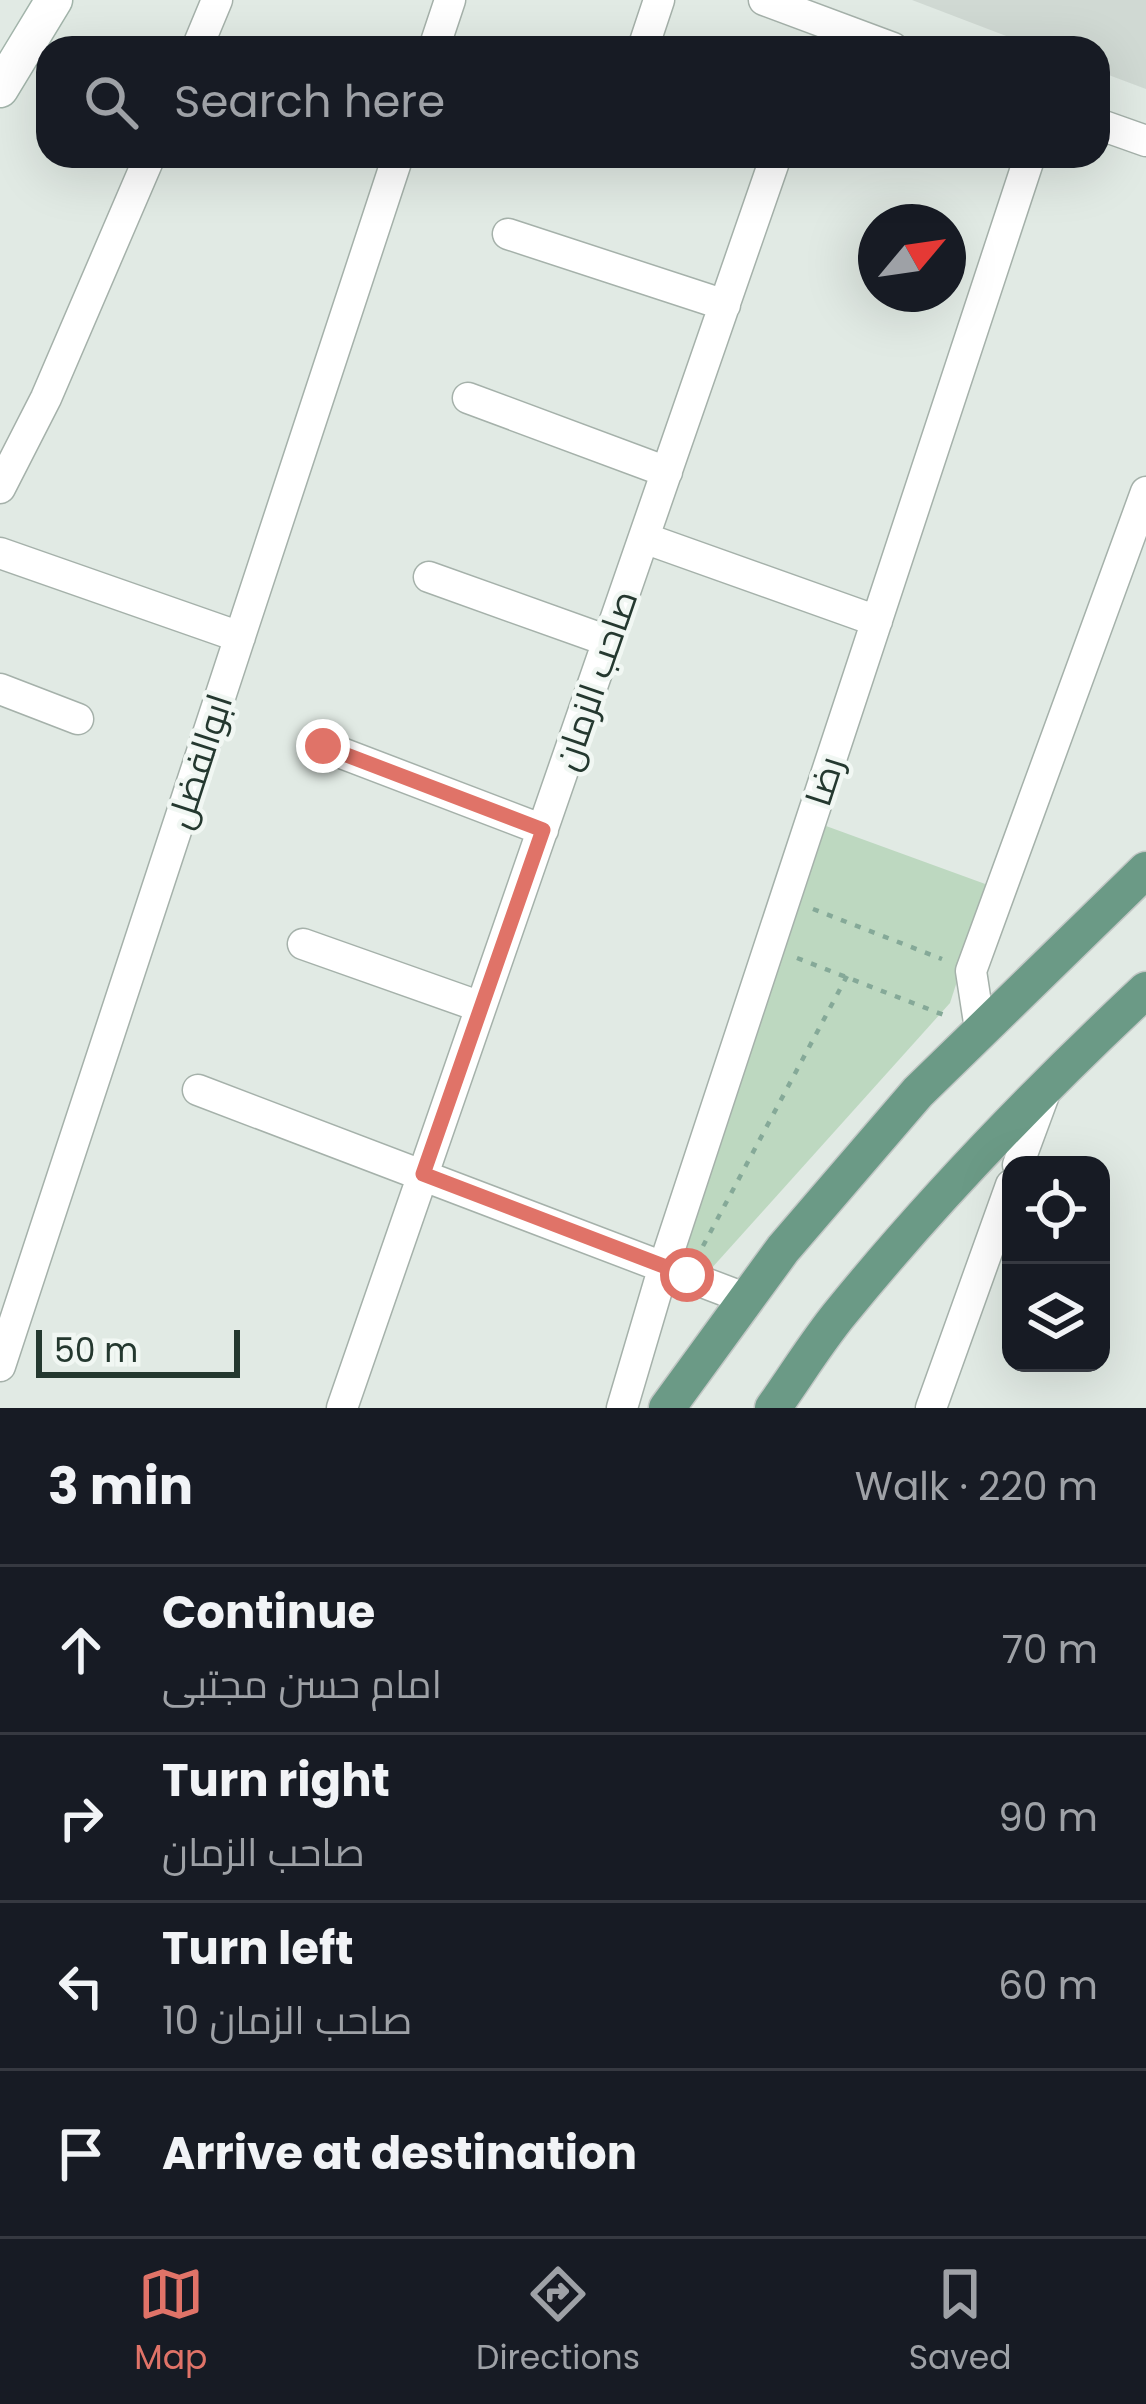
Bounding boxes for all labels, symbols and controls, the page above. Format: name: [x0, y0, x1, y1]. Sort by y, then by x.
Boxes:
search box: [36, 36, 1110, 168]
icon: search: [78, 69, 144, 135]
text: Search here: [174, 70, 445, 133]
north arrow: [858, 204, 966, 312]
street label: صاحب الزمان: [541, 583, 650, 777]
street label: ابوالفضل: [154, 687, 245, 835]
route end: [296, 719, 350, 773]
street label: رضا: [793, 750, 856, 813]
map controls: [1002, 1156, 1110, 1372]
button: locate: [1002, 1156, 1110, 1264]
route start: [660, 1248, 714, 1302]
button: layers: [1002, 1264, 1110, 1372]
scale bar: [36, 1324, 240, 1377]
text: 50 m: [54, 1327, 138, 1374]
text: 3 min: [48, 1450, 193, 1522]
text: Walk · 220 m: [855, 1459, 1098, 1514]
text: Continue: [162, 1581, 375, 1644]
icon: ahead: [48, 1617, 114, 1683]
text: 70 m: [1002, 1622, 1098, 1677]
text: امام حسن مجتبی: [162, 1657, 442, 1712]
text: Turn right: [162, 1749, 390, 1812]
icon: right: [48, 1785, 114, 1851]
text: 90 m: [998, 1790, 1098, 1845]
text: صاحب الزمان: [162, 1825, 365, 1880]
text: Turn left: [162, 1917, 354, 1980]
icon: left: [48, 1953, 114, 2019]
text: 60 m: [998, 1958, 1098, 2013]
text: صاحب الزمان 10: [162, 1993, 412, 2048]
icon: arrive: [48, 2121, 114, 2187]
text: Arrive at destination: [162, 2122, 637, 2185]
tab: Map: [134, 2261, 207, 2383]
tab: Directions: [476, 2261, 640, 2383]
tab: Saved: [909, 2261, 1012, 2383]

